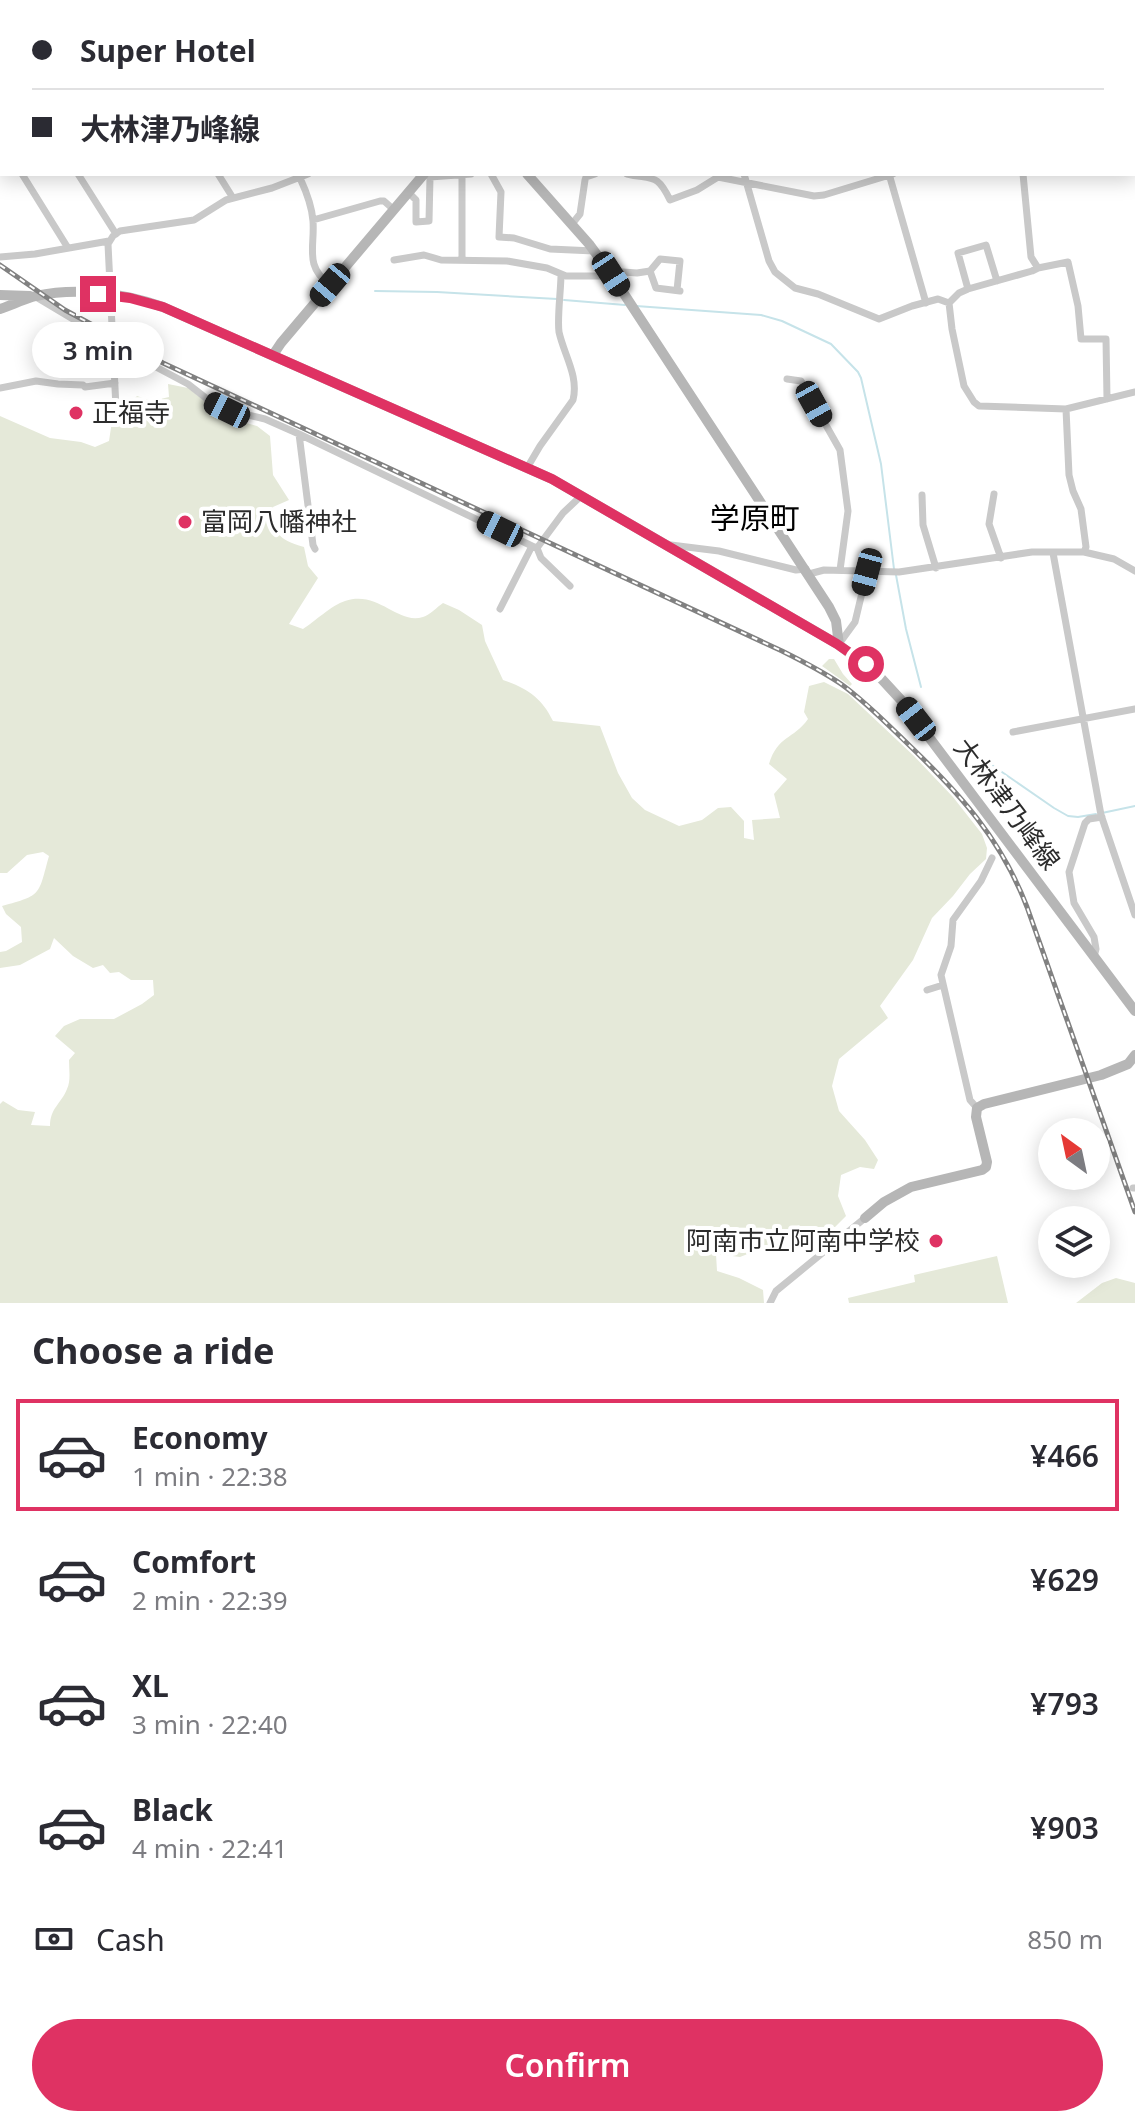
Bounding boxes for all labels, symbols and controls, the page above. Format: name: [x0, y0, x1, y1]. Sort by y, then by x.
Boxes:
text: Super Hotel: [80, 30, 256, 71]
text: 大林津乃峰線: [80, 108, 260, 149]
car: [588, 247, 634, 301]
car: [305, 259, 355, 311]
route end: [80, 276, 116, 312]
callout: 3 min: [32, 322, 164, 378]
text: 3 min: [63, 332, 133, 368]
car: [792, 377, 836, 431]
car: [200, 389, 254, 431]
place label: 正福寺: [92, 394, 170, 430]
marker: 正福寺: [67, 404, 85, 422]
district label: 学原町: [710, 497, 800, 538]
place label: 富岡八幡神社: [201, 503, 357, 539]
car: [473, 508, 527, 550]
marker: 富岡八幡神社: [176, 513, 194, 531]
car: [849, 546, 885, 598]
route start: [848, 646, 884, 682]
car: [892, 693, 940, 745]
street label: 大林津乃峰線: [946, 730, 1069, 877]
north arrow: [1038, 1118, 1110, 1190]
map controls: [1038, 1118, 1110, 1278]
button: layers: [1038, 1206, 1110, 1278]
place label: 阿南市立阿南中学校: [686, 1222, 920, 1258]
marker: 阿南市立阿南中学校: [927, 1232, 945, 1250]
text: Choose a ride: [32, 1326, 274, 1375]
text: Economy: [132, 1417, 268, 1458]
icon: car: [36, 1419, 108, 1491]
text: ¥466: [1030, 1435, 1099, 1476]
text: 1 min · 22:38: [132, 1458, 288, 1494]
text: Comfort: [132, 1541, 256, 1582]
icon: car: [36, 1543, 108, 1615]
text: ¥629: [1030, 1559, 1099, 1600]
text: 2 min · 22:39: [132, 1582, 288, 1618]
text: XL: [132, 1665, 169, 1706]
icon: car: [36, 1667, 108, 1739]
text: ¥793: [1030, 1683, 1099, 1724]
text: 3 min · 22:40: [132, 1706, 288, 1742]
text: Black: [132, 1789, 213, 1830]
icon: car: [36, 1791, 108, 1863]
text: ¥903: [1030, 1807, 1099, 1848]
text: 4 min · 22:41: [132, 1830, 288, 1866]
icon: cash: [32, 1917, 76, 1961]
text: Cash: [96, 1919, 165, 1960]
text: 850 m: [1027, 1921, 1103, 1957]
button: Confirm: [32, 2019, 1103, 2111]

